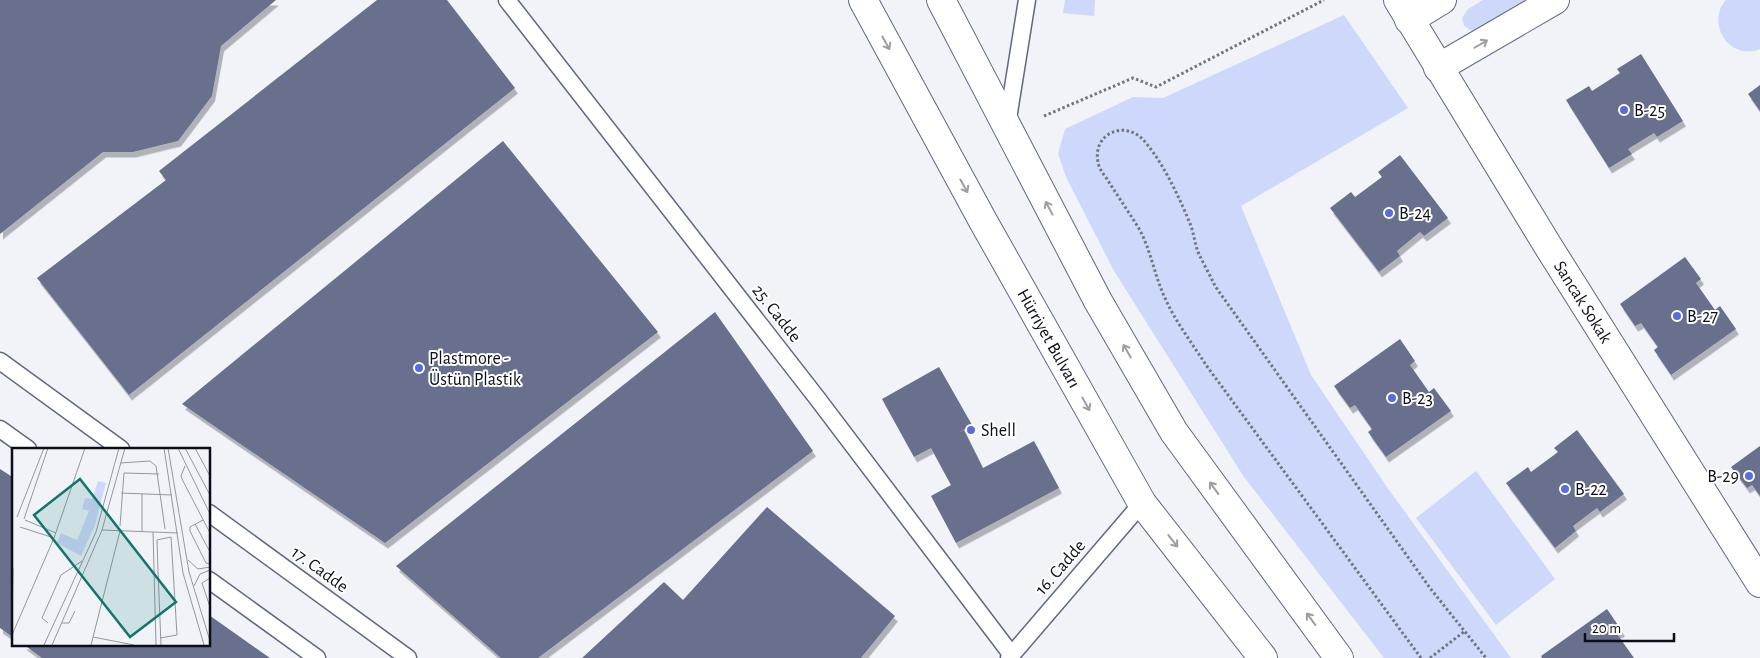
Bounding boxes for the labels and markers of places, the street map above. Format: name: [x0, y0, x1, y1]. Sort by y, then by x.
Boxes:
place label: B-25: [1634, 102, 1665, 120]
marker: B-25: [1618, 104, 1630, 116]
place label: B-24: [1399, 205, 1431, 223]
marker: B-24: [1383, 207, 1395, 219]
place label: B-27: [1687, 308, 1718, 326]
marker: B-27: [1671, 310, 1683, 322]
place label: Plastmore - Üstün Plastik: [429, 350, 522, 389]
marker: Plastmore - Üstün Plastik: [413, 362, 425, 374]
place label: B-23: [1402, 390, 1433, 408]
marker: B-23: [1386, 392, 1398, 404]
place label: Shell: [981, 422, 1016, 440]
marker: Shell: [965, 424, 977, 436]
place label: B-29: [1707, 468, 1739, 486]
marker: B-29: [1743, 470, 1755, 482]
place label: B-22: [1575, 481, 1607, 499]
marker: B-22: [1559, 483, 1571, 495]

